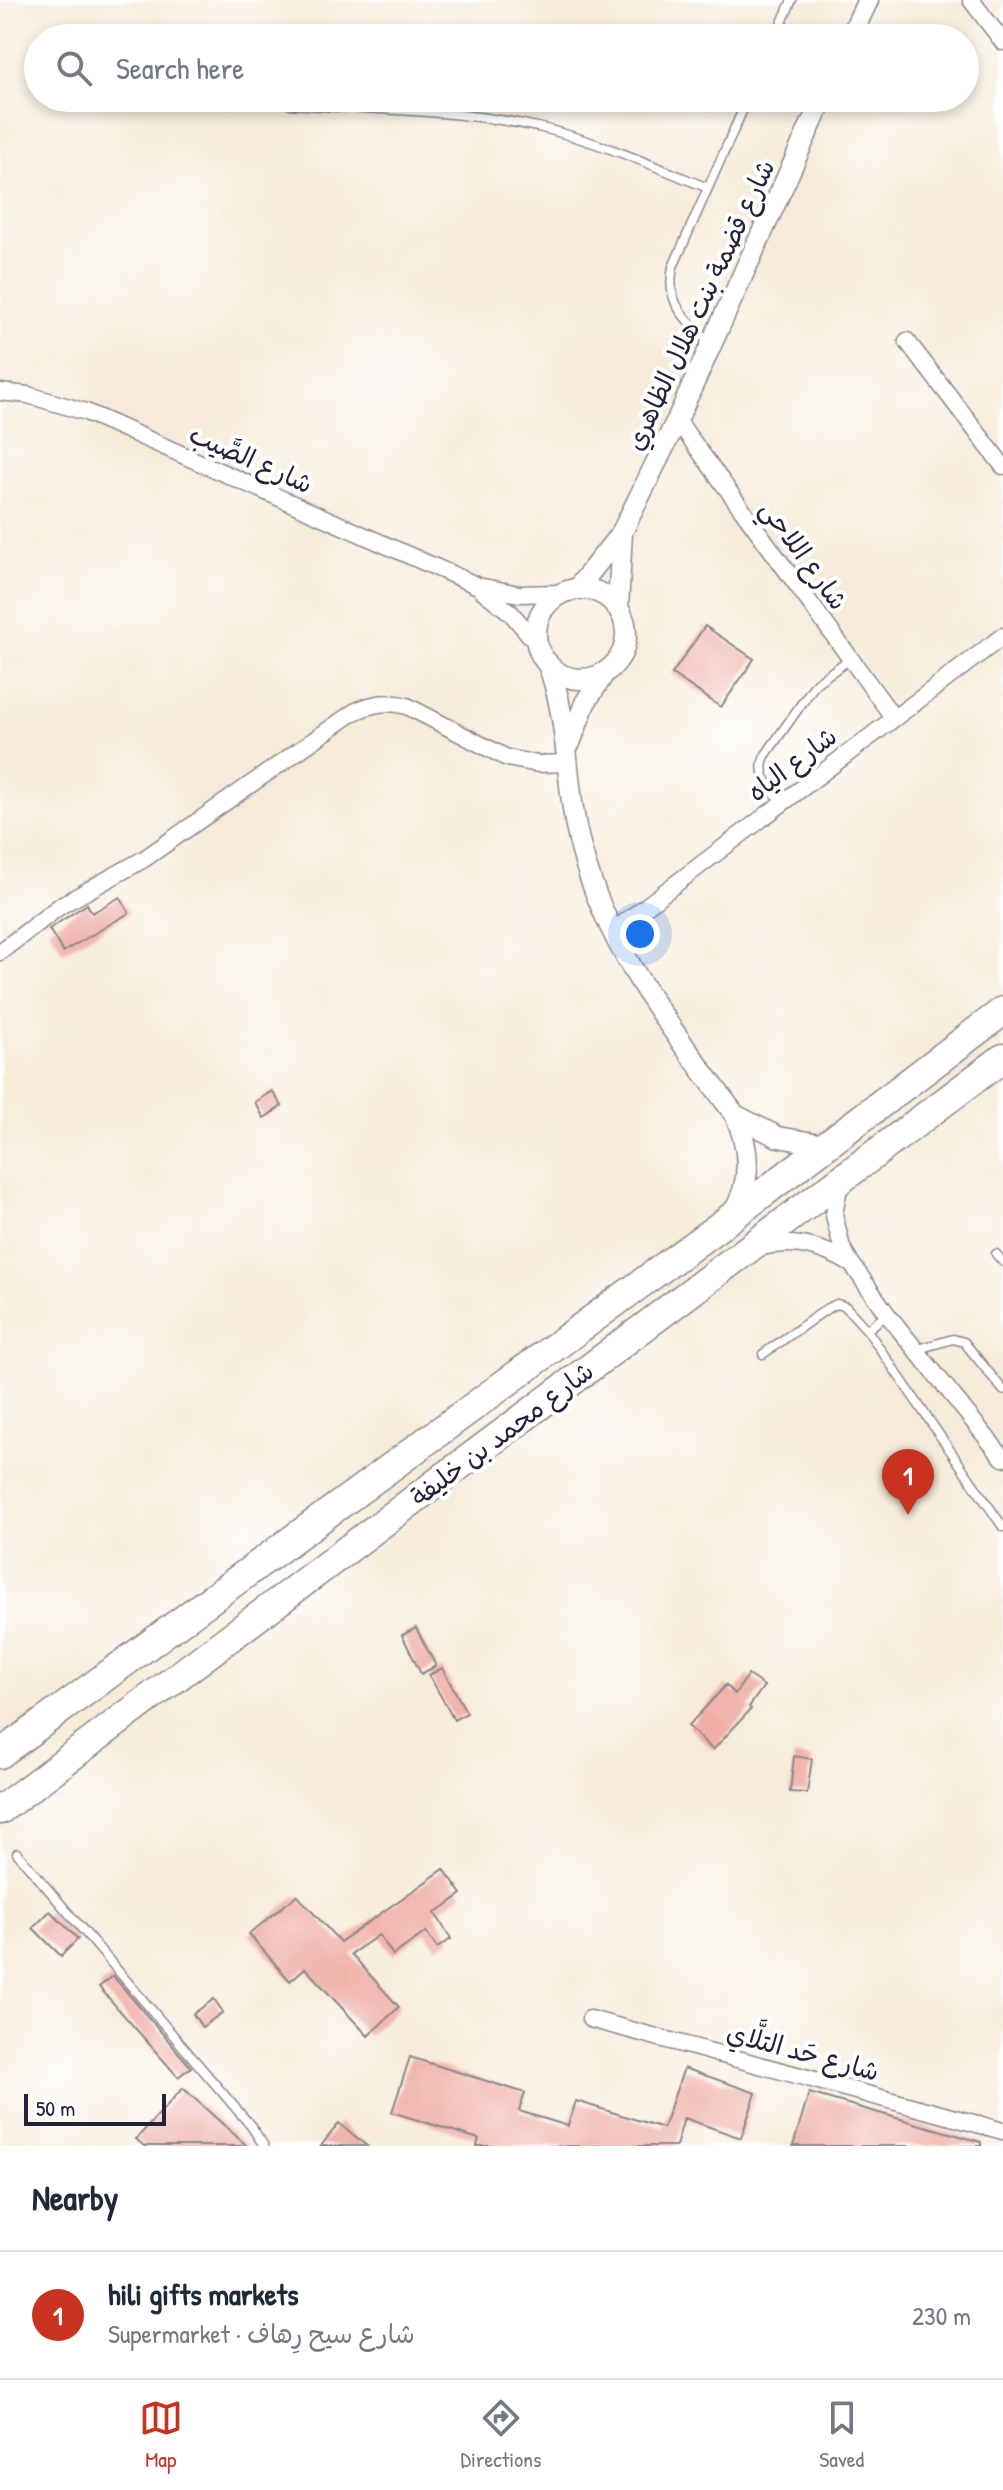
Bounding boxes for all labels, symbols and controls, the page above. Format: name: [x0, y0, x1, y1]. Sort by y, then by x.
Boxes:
search box: [24, 24, 979, 112]
icon: search: [52, 46, 96, 90]
text: Search here: [116, 48, 244, 88]
street label: شارع قضمة بنت هلال الظاهري: [617, 154, 784, 457]
street label: شارع الصَّيب: [184, 416, 318, 502]
street label: شارع اللاحي: [748, 493, 856, 620]
street label: شارع الياه: [740, 718, 844, 810]
your location: [620, 914, 660, 954]
street label: شارع محمد بن خليفة: [403, 1353, 601, 1515]
pin: 1: [882, 1449, 934, 1515]
street label: شارع حَد التلَّاي: [723, 2010, 885, 2091]
scale bar: [24, 2090, 166, 2126]
text: 50 m: [36, 2093, 75, 2123]
text: Nearby: [32, 2175, 118, 2221]
text: hili gifts markets: [108, 2274, 299, 2314]
text: 1: [53, 2298, 63, 2333]
text: 230 m: [912, 2298, 971, 2333]
text: Supermarket · شارع سيح رِهاف: [108, 2316, 415, 2351]
tab: Map: [139, 2396, 183, 2474]
tab: Directions: [461, 2396, 542, 2474]
tab: Saved: [819, 2396, 864, 2474]

